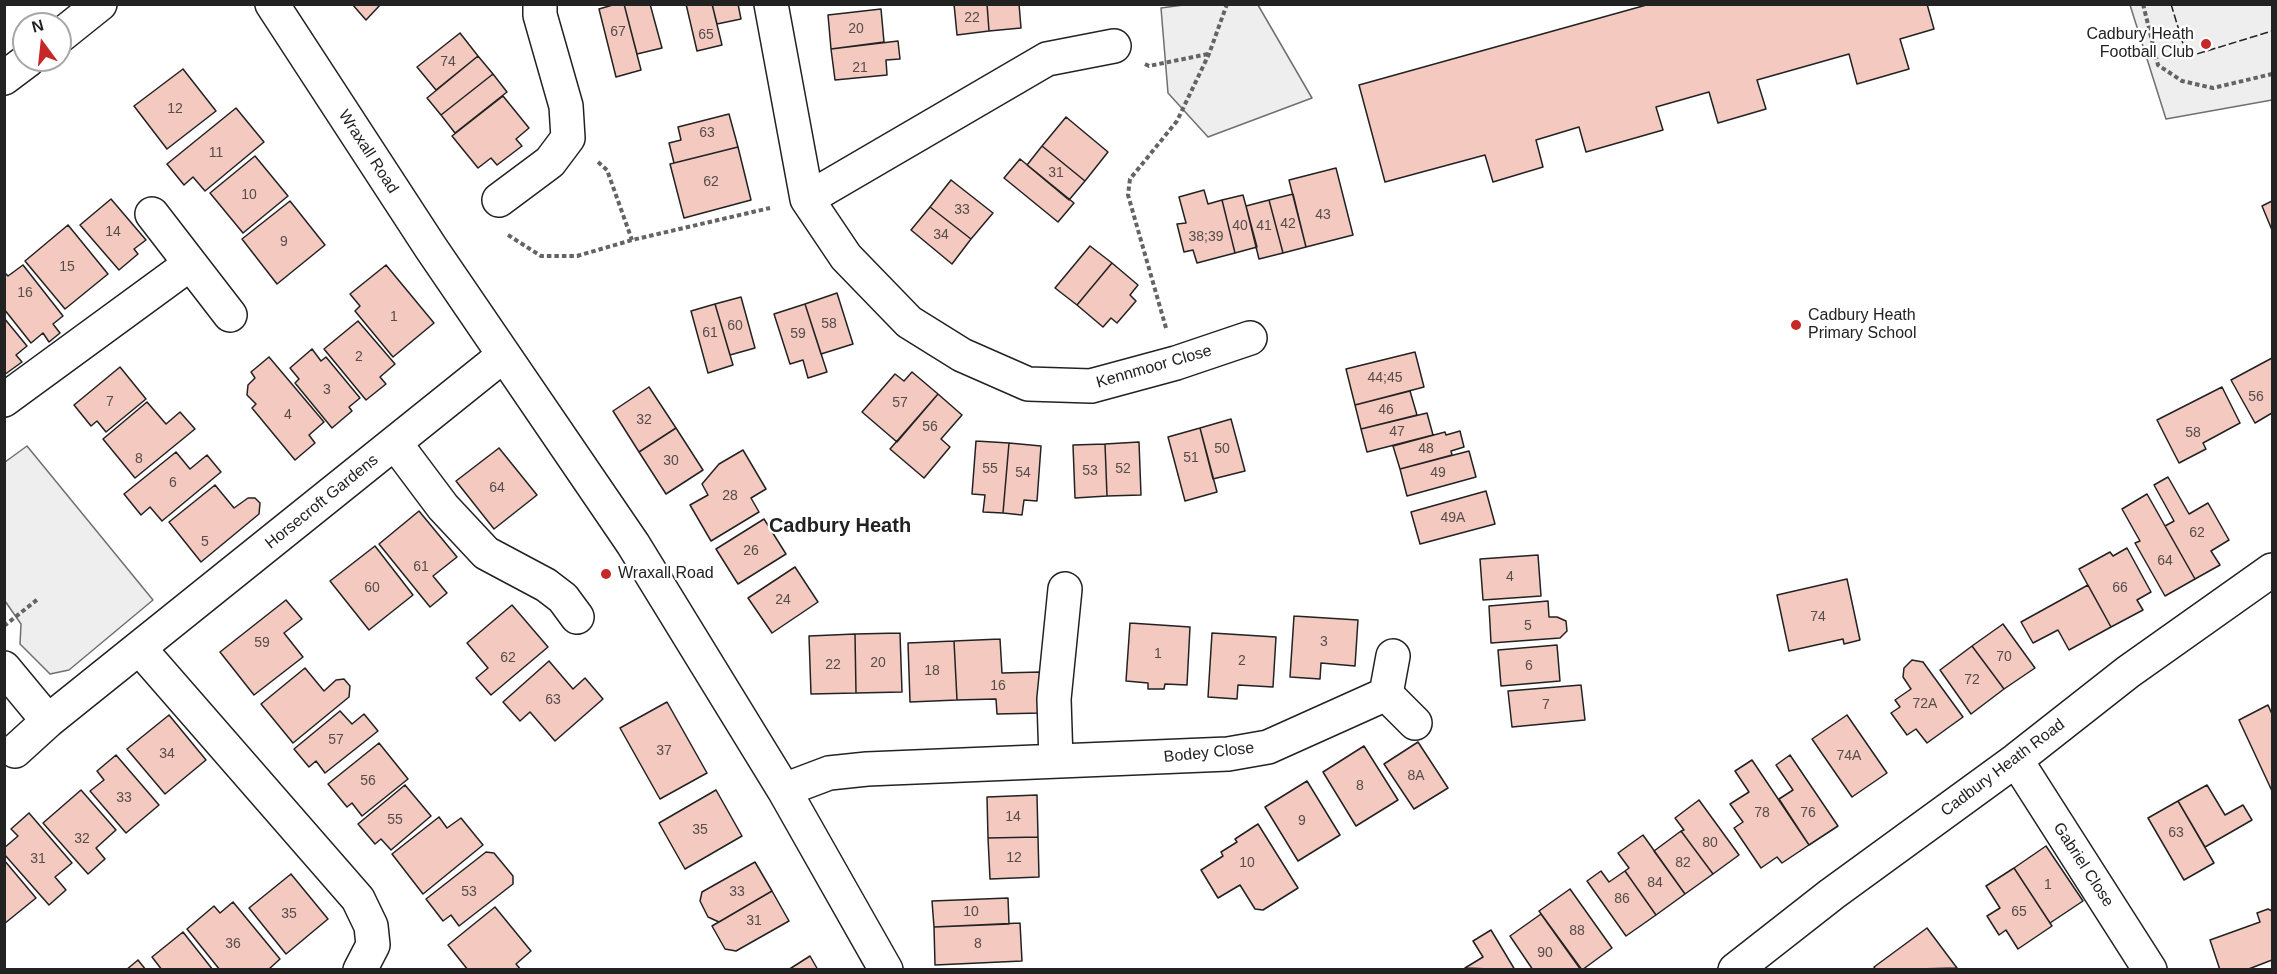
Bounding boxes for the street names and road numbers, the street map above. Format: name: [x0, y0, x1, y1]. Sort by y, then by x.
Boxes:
street label: Wraxall Road: [334, 107, 402, 197]
street label: Kennmoor Close: [1094, 341, 1214, 393]
street label: Horsecroft Gardens: [262, 451, 382, 553]
street label: Cadbury Heath Road: [1937, 715, 2069, 821]
street label: Bodey Close: [1163, 739, 1255, 767]
street label: Gabriel Close: [2049, 819, 2117, 911]

